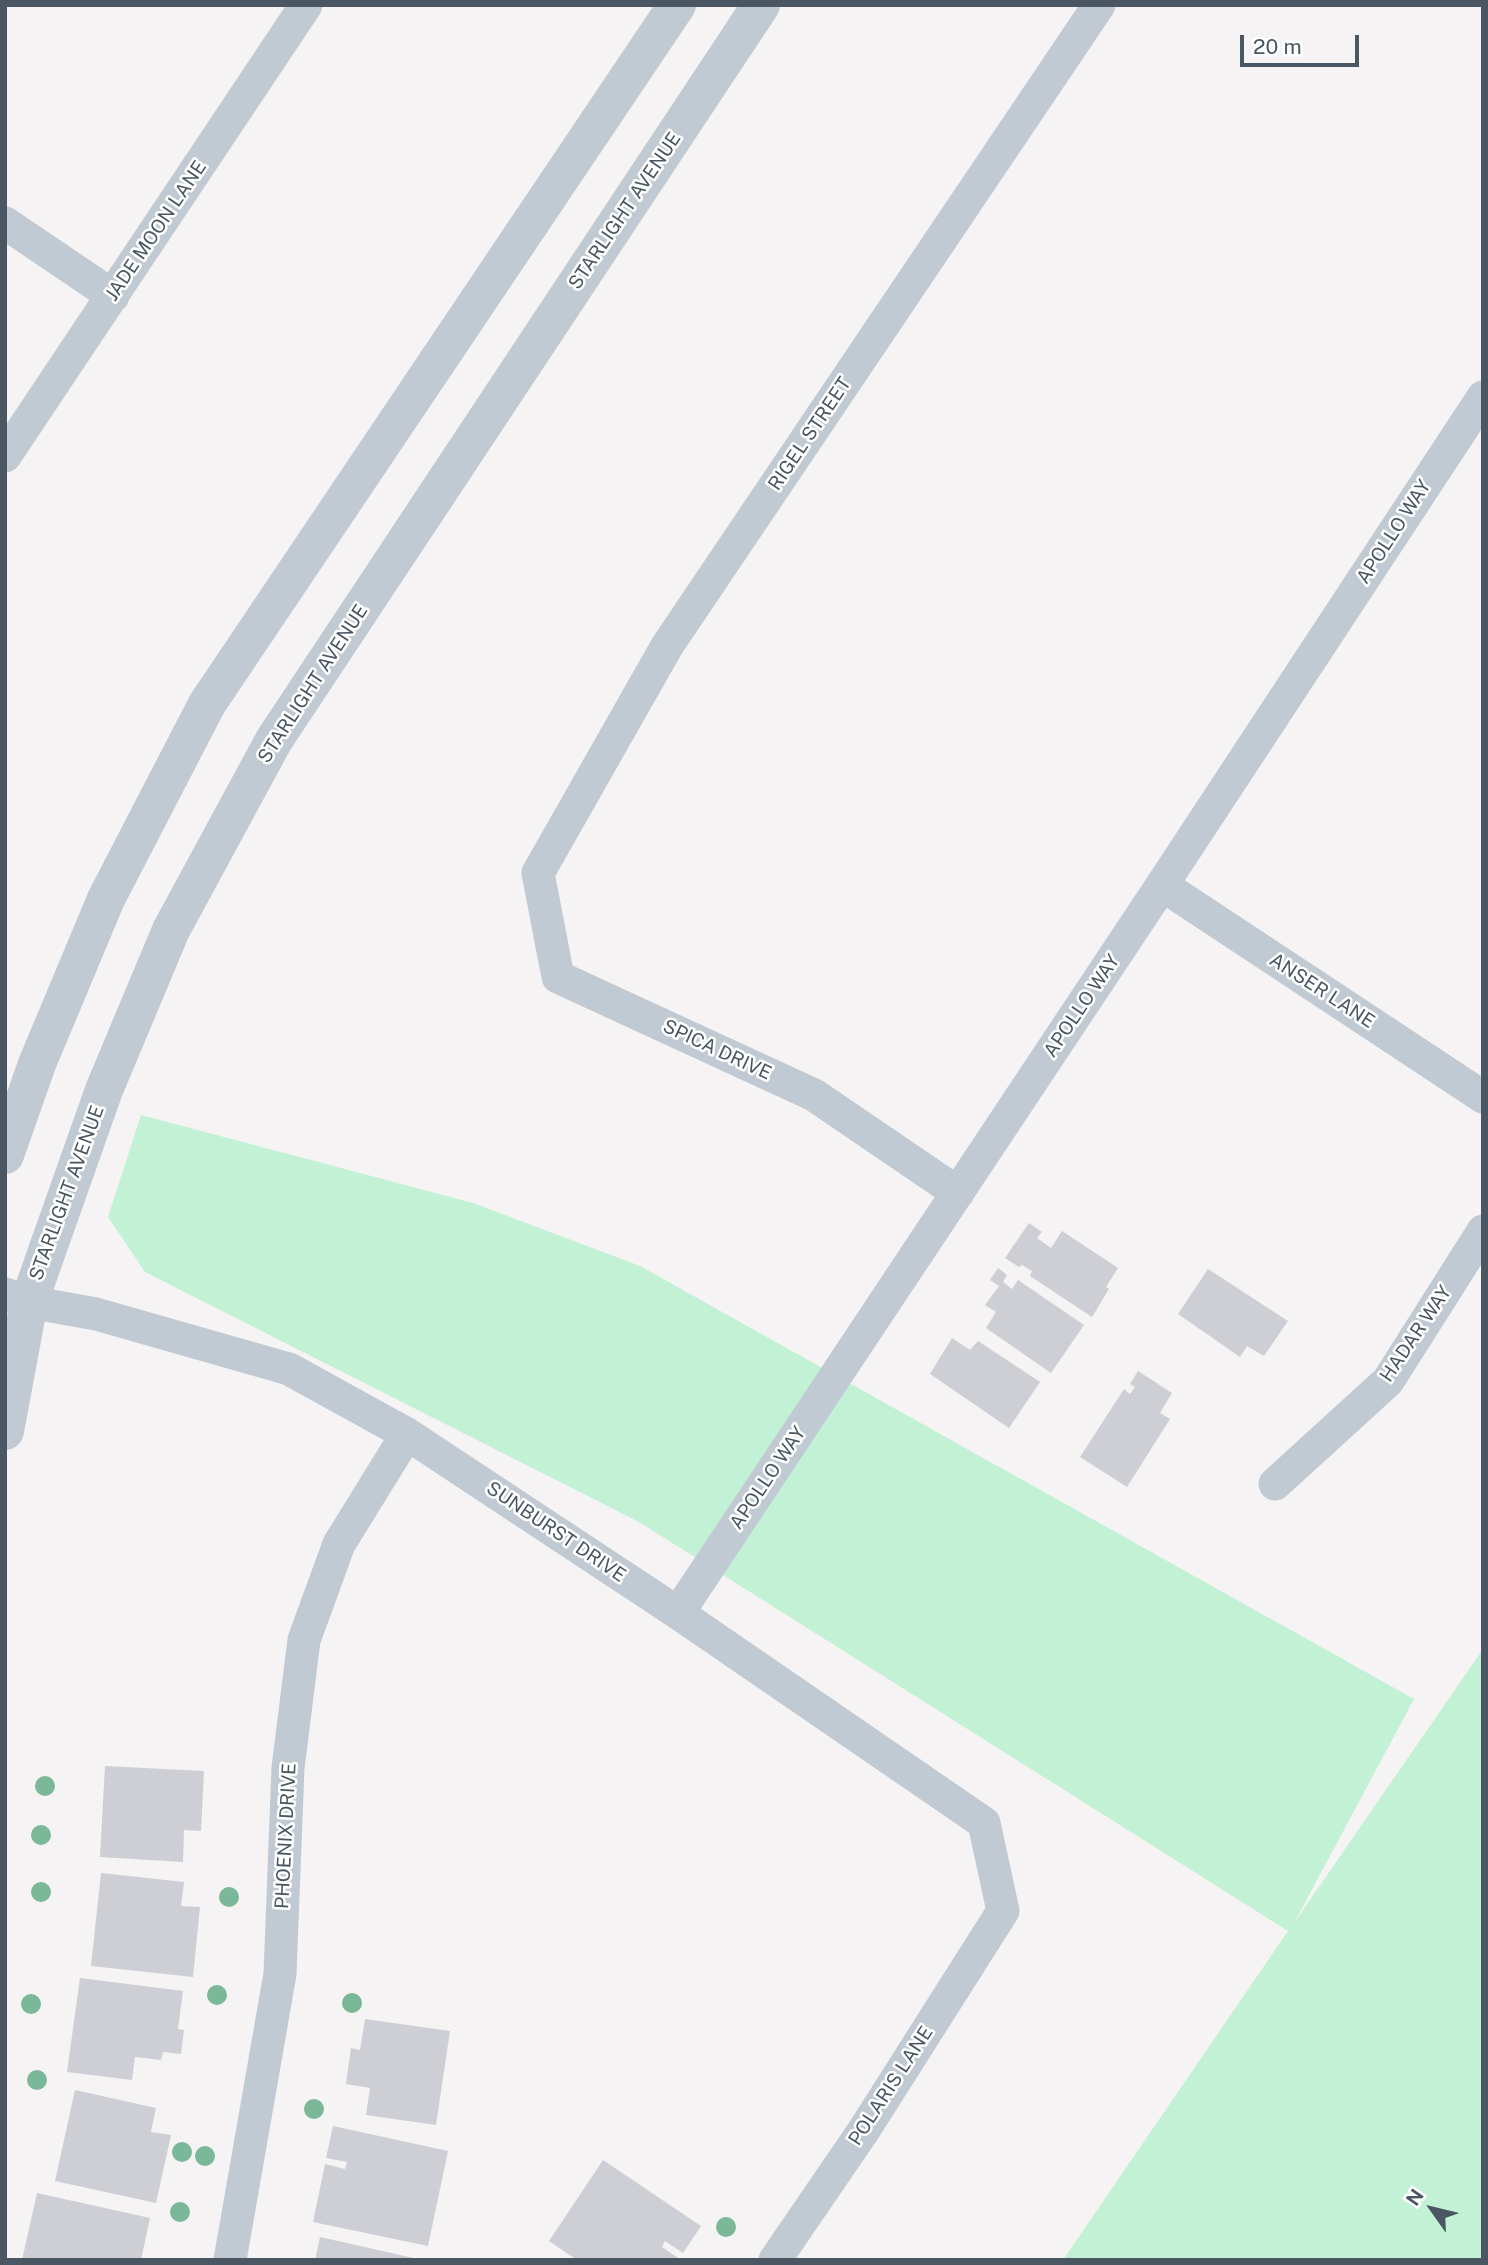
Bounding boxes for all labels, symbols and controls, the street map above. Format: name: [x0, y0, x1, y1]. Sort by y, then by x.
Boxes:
scale bar: [1243, 21, 1362, 65]
text: 20 m: [1253, 34, 1302, 59]
street label: STARLIGHT AVENUE: [564, 128, 686, 294]
street label: JADE MOON LANE: [101, 157, 211, 305]
street label: RIGEL STREET: [764, 373, 856, 495]
street label: APOLLO WAY: [1352, 476, 1436, 588]
street label: STARLIGHT AVENUE: [253, 600, 373, 768]
street label: ANSER LANE: [1265, 949, 1379, 1033]
street label: APOLLO WAY: [1039, 950, 1125, 1062]
street label: SPICA DRIVE: [659, 1015, 775, 1085]
street label: STARLIGHT AVENUE: [25, 1102, 109, 1284]
street label: HADAR WAY: [1375, 1282, 1457, 1386]
street label: APOLLO WAY: [725, 1422, 811, 1534]
street label: SUNBURST DRIVE: [482, 1477, 630, 1587]
street label: PHOENIX DRIVE: [271, 1763, 301, 1909]
street label: POLARIS LANE: [844, 2022, 938, 2150]
north arrow: [1397, 2174, 1467, 2244]
text: N: [1401, 2185, 1428, 2210]

